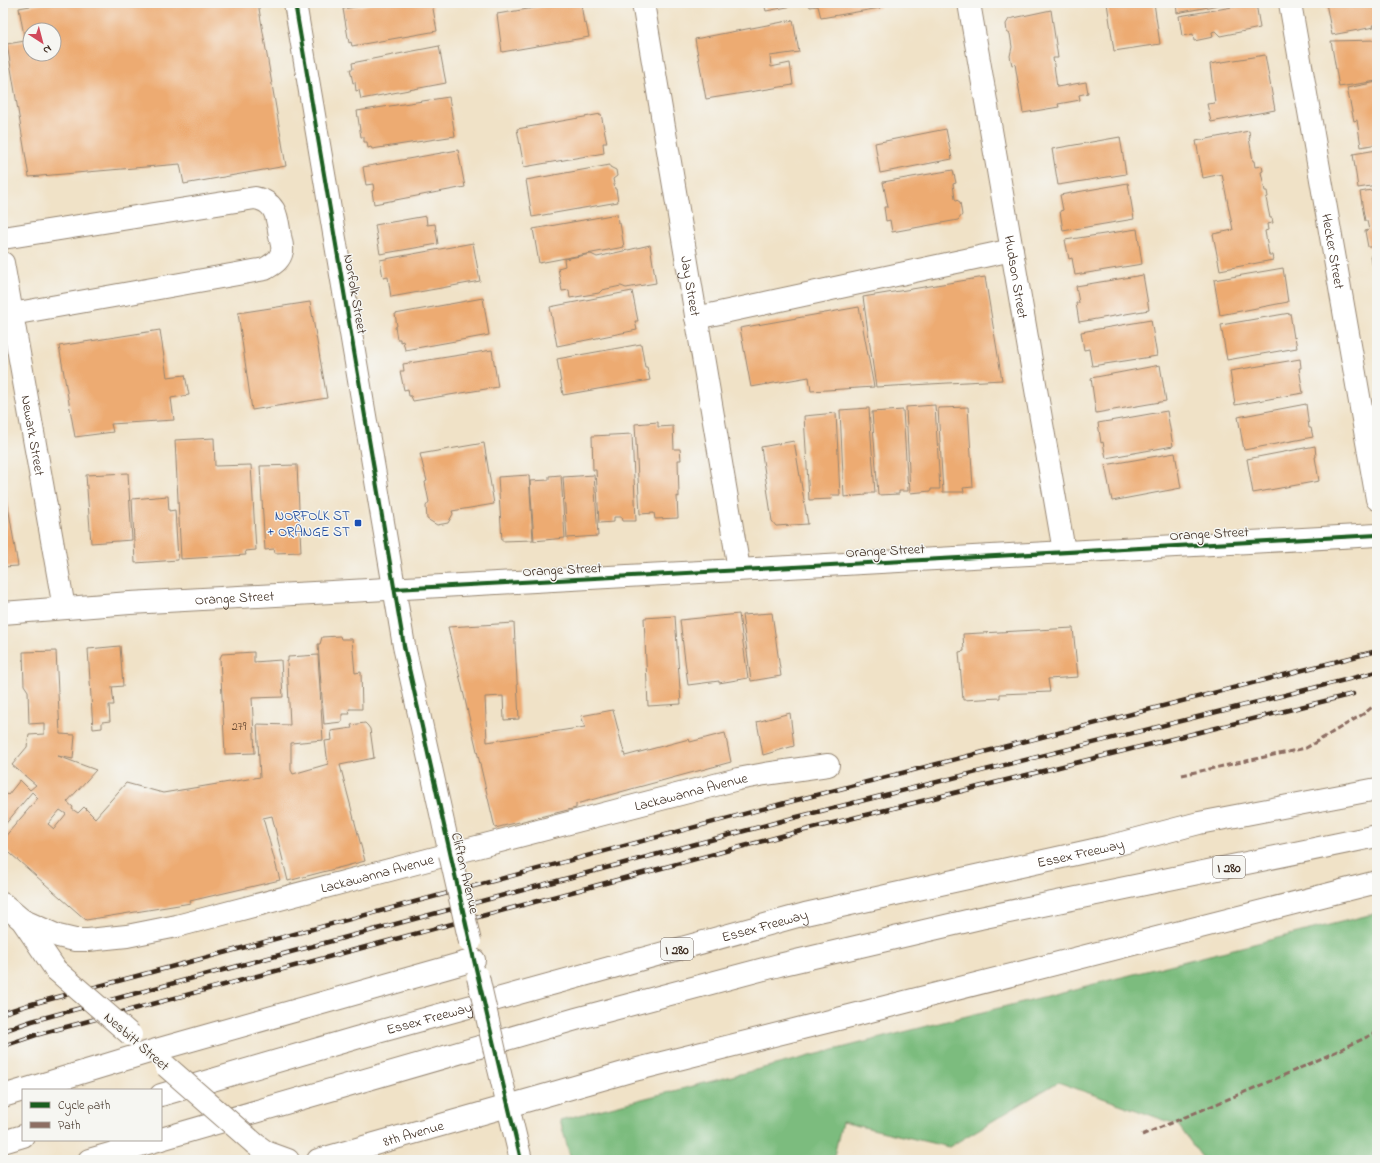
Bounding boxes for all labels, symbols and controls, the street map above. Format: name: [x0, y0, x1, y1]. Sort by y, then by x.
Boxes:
north arrow: [22, 22, 62, 62]
text: N: [40, 41, 55, 58]
street label: Hecker Street: [1315, 212, 1349, 291]
street label: Hudson Street: [997, 234, 1033, 321]
street label: Norfolk Street: [337, 253, 372, 336]
street label: Jay Street: [674, 254, 705, 318]
street label: Newark Street: [15, 393, 50, 478]
place label: NORFOLK ST + ORANGE ST: [267, 506, 350, 543]
marker: NORFOLK ST + ORANGE ST: [353, 518, 363, 528]
street label: Orange Street: [1169, 522, 1250, 548]
street label: Orange Street: [845, 539, 926, 565]
street label: Orange Street: [522, 558, 603, 584]
street label: Orange Street: [194, 586, 275, 611]
house number: 279: [232, 718, 247, 736]
street label: Lackawanna Avenue: [632, 768, 750, 818]
street label: Clifton Avenue: [445, 831, 484, 917]
street label: Essex Freeway: [1035, 834, 1127, 874]
street label: Lackawanna Avenue: [319, 850, 437, 900]
road number: I 280: [1213, 856, 1245, 878]
street label: Essex Freeway: [720, 905, 811, 948]
road number: I 280: [661, 938, 693, 960]
street label: Essex Freeway: [384, 997, 475, 1041]
street label: Nesbitt Street: [99, 1008, 174, 1077]
legend: [22, 1089, 162, 1141]
text: Cycle path: [58, 1097, 110, 1116]
street label: 8th Avenue: [381, 1116, 447, 1153]
text: Path: [58, 1117, 81, 1135]

